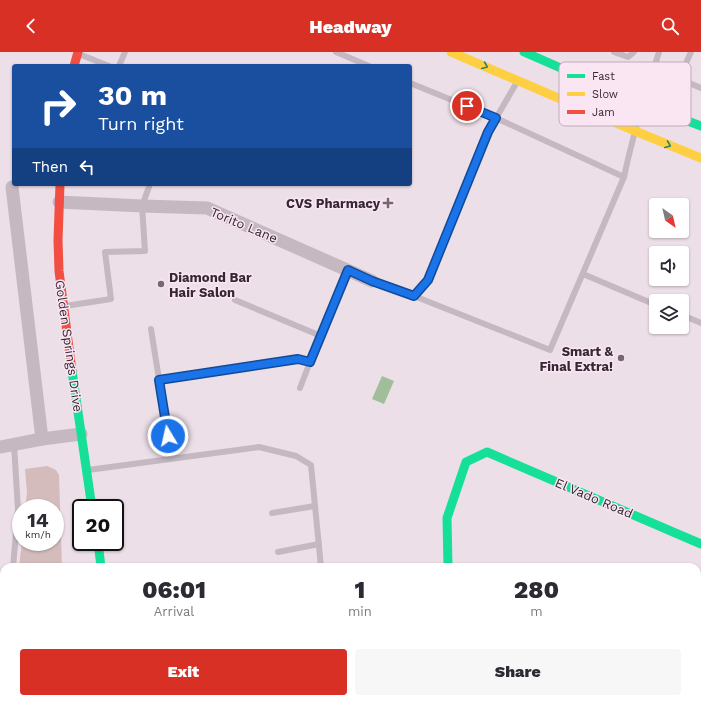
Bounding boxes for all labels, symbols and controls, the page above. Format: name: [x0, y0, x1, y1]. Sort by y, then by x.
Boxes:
icon: back: [20, 15, 42, 37]
icon: search: [659, 15, 681, 37]
text: Headway: [309, 16, 392, 37]
one-way arrow: [481, 62, 488, 70]
legend: [559, 62, 691, 126]
text: Fast: [592, 70, 615, 83]
text: 30 m: [98, 79, 167, 112]
icon: right: [32, 80, 84, 132]
text: Slow: [592, 88, 618, 101]
pin: [450, 89, 484, 123]
icon: arrive: [456, 95, 478, 117]
text: Jam: [592, 106, 615, 119]
text: Turn right: [98, 113, 184, 134]
one-way arrow: [664, 140, 671, 148]
icon: left: [76, 156, 98, 178]
text: Then: [32, 158, 68, 176]
place label: CVS Pharmacy: [286, 196, 381, 211]
marker: CVS Pharmacy: [383, 198, 393, 208]
north arrow: [649, 198, 689, 238]
map controls: [649, 198, 689, 334]
street label: Torito Lane: [208, 204, 280, 246]
button: sound: [649, 246, 689, 286]
place label: Diamond Bar Hair Salon: [169, 270, 252, 300]
street label: Golden Springs Drive: [52, 279, 86, 413]
marker: Diamond Bar Hair Salon: [156, 279, 166, 289]
button: layers: [649, 294, 689, 334]
place label: Smart & Final Extra!: [539, 344, 614, 374]
marker: Smart & Final Extra!: [616, 353, 626, 363]
position arrow: [147, 415, 189, 457]
street label: El Vado Road: [553, 475, 635, 521]
speed limit sign: 20: [72, 499, 124, 551]
text: 14: [27, 508, 49, 532]
text: km/h: [25, 529, 51, 540]
text: 06:01: [142, 576, 206, 604]
text: 1: [355, 576, 365, 604]
text: 280: [514, 576, 559, 604]
text: Arrival: [154, 604, 194, 619]
text: min: [348, 604, 372, 619]
text: m: [530, 604, 543, 619]
button: Exit: [20, 649, 347, 695]
button: Share: [355, 649, 681, 695]

